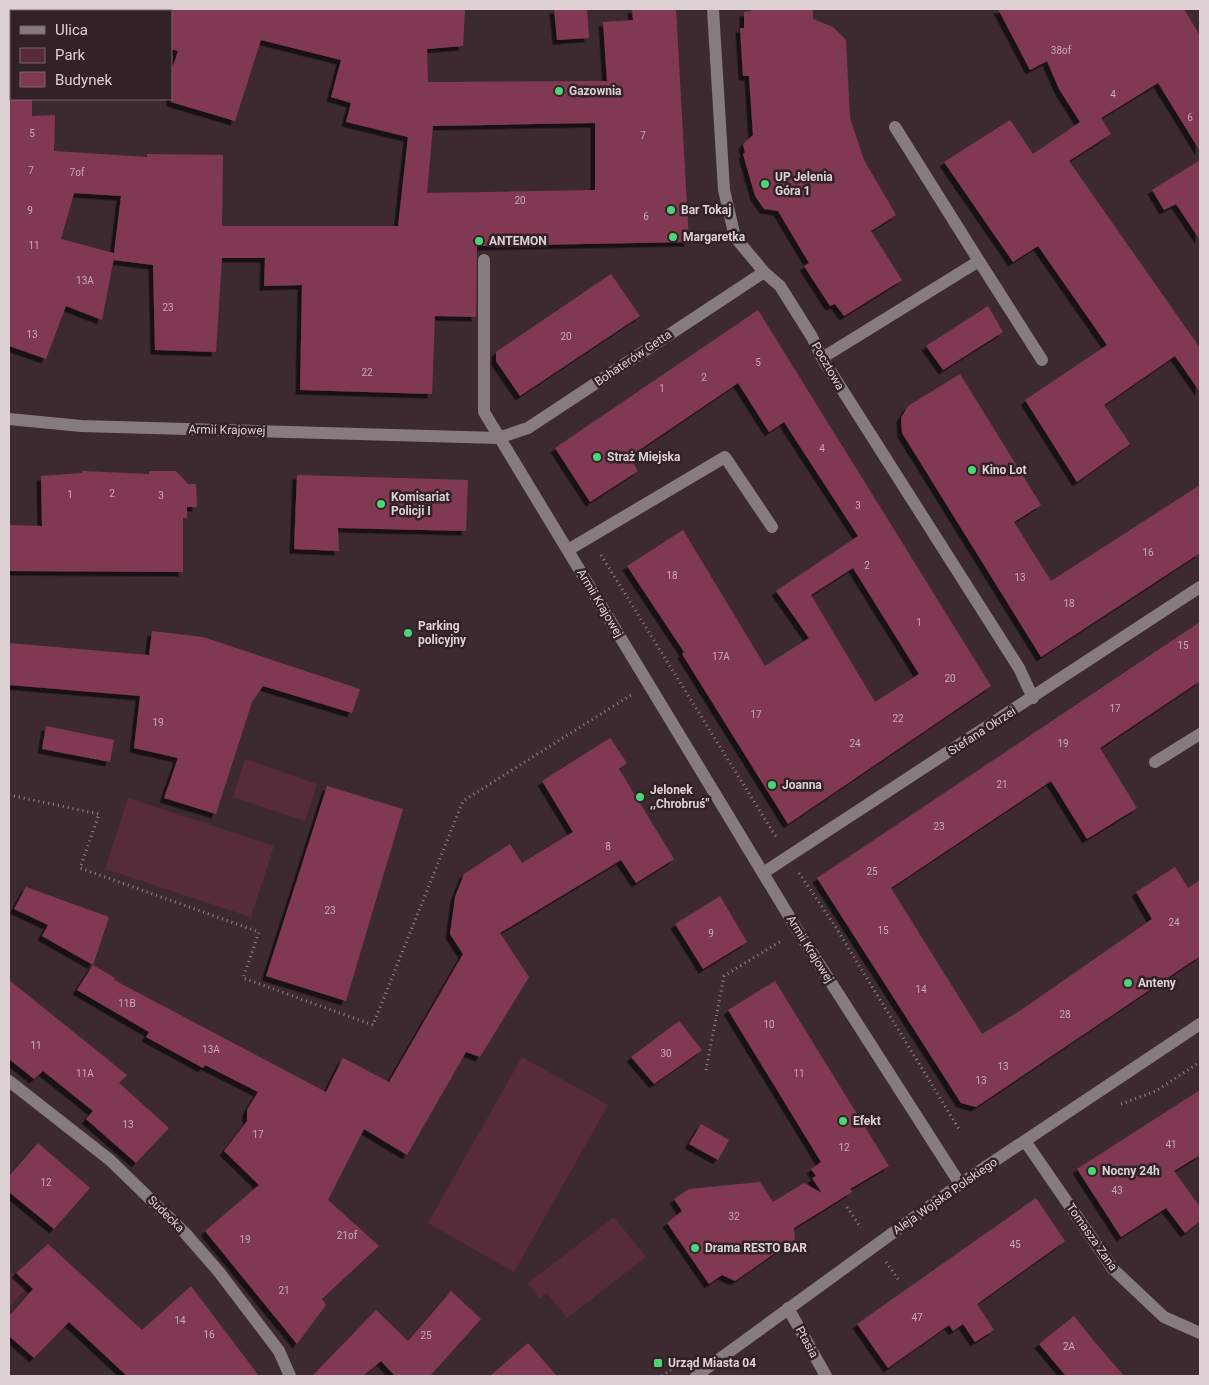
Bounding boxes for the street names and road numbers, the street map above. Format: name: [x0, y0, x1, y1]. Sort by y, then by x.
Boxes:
street label: Bohaterów Getta: [592, 327, 674, 389]
street label: Pocztowa: [809, 340, 847, 392]
street label: Armii Krajowej: [188, 422, 266, 438]
street label: Armii Krajowej: [574, 566, 626, 640]
street label: Stefana Okrzei: [946, 704, 1018, 758]
street label: Armii Krajowej: [784, 913, 836, 986]
street label: Aleja Wojska Polskiego: [890, 1155, 1000, 1237]
street label: Sudecka: [145, 1193, 187, 1235]
street label: Tomasza Zana: [1064, 1201, 1120, 1273]
street label: Ptasia: [793, 1324, 821, 1360]

